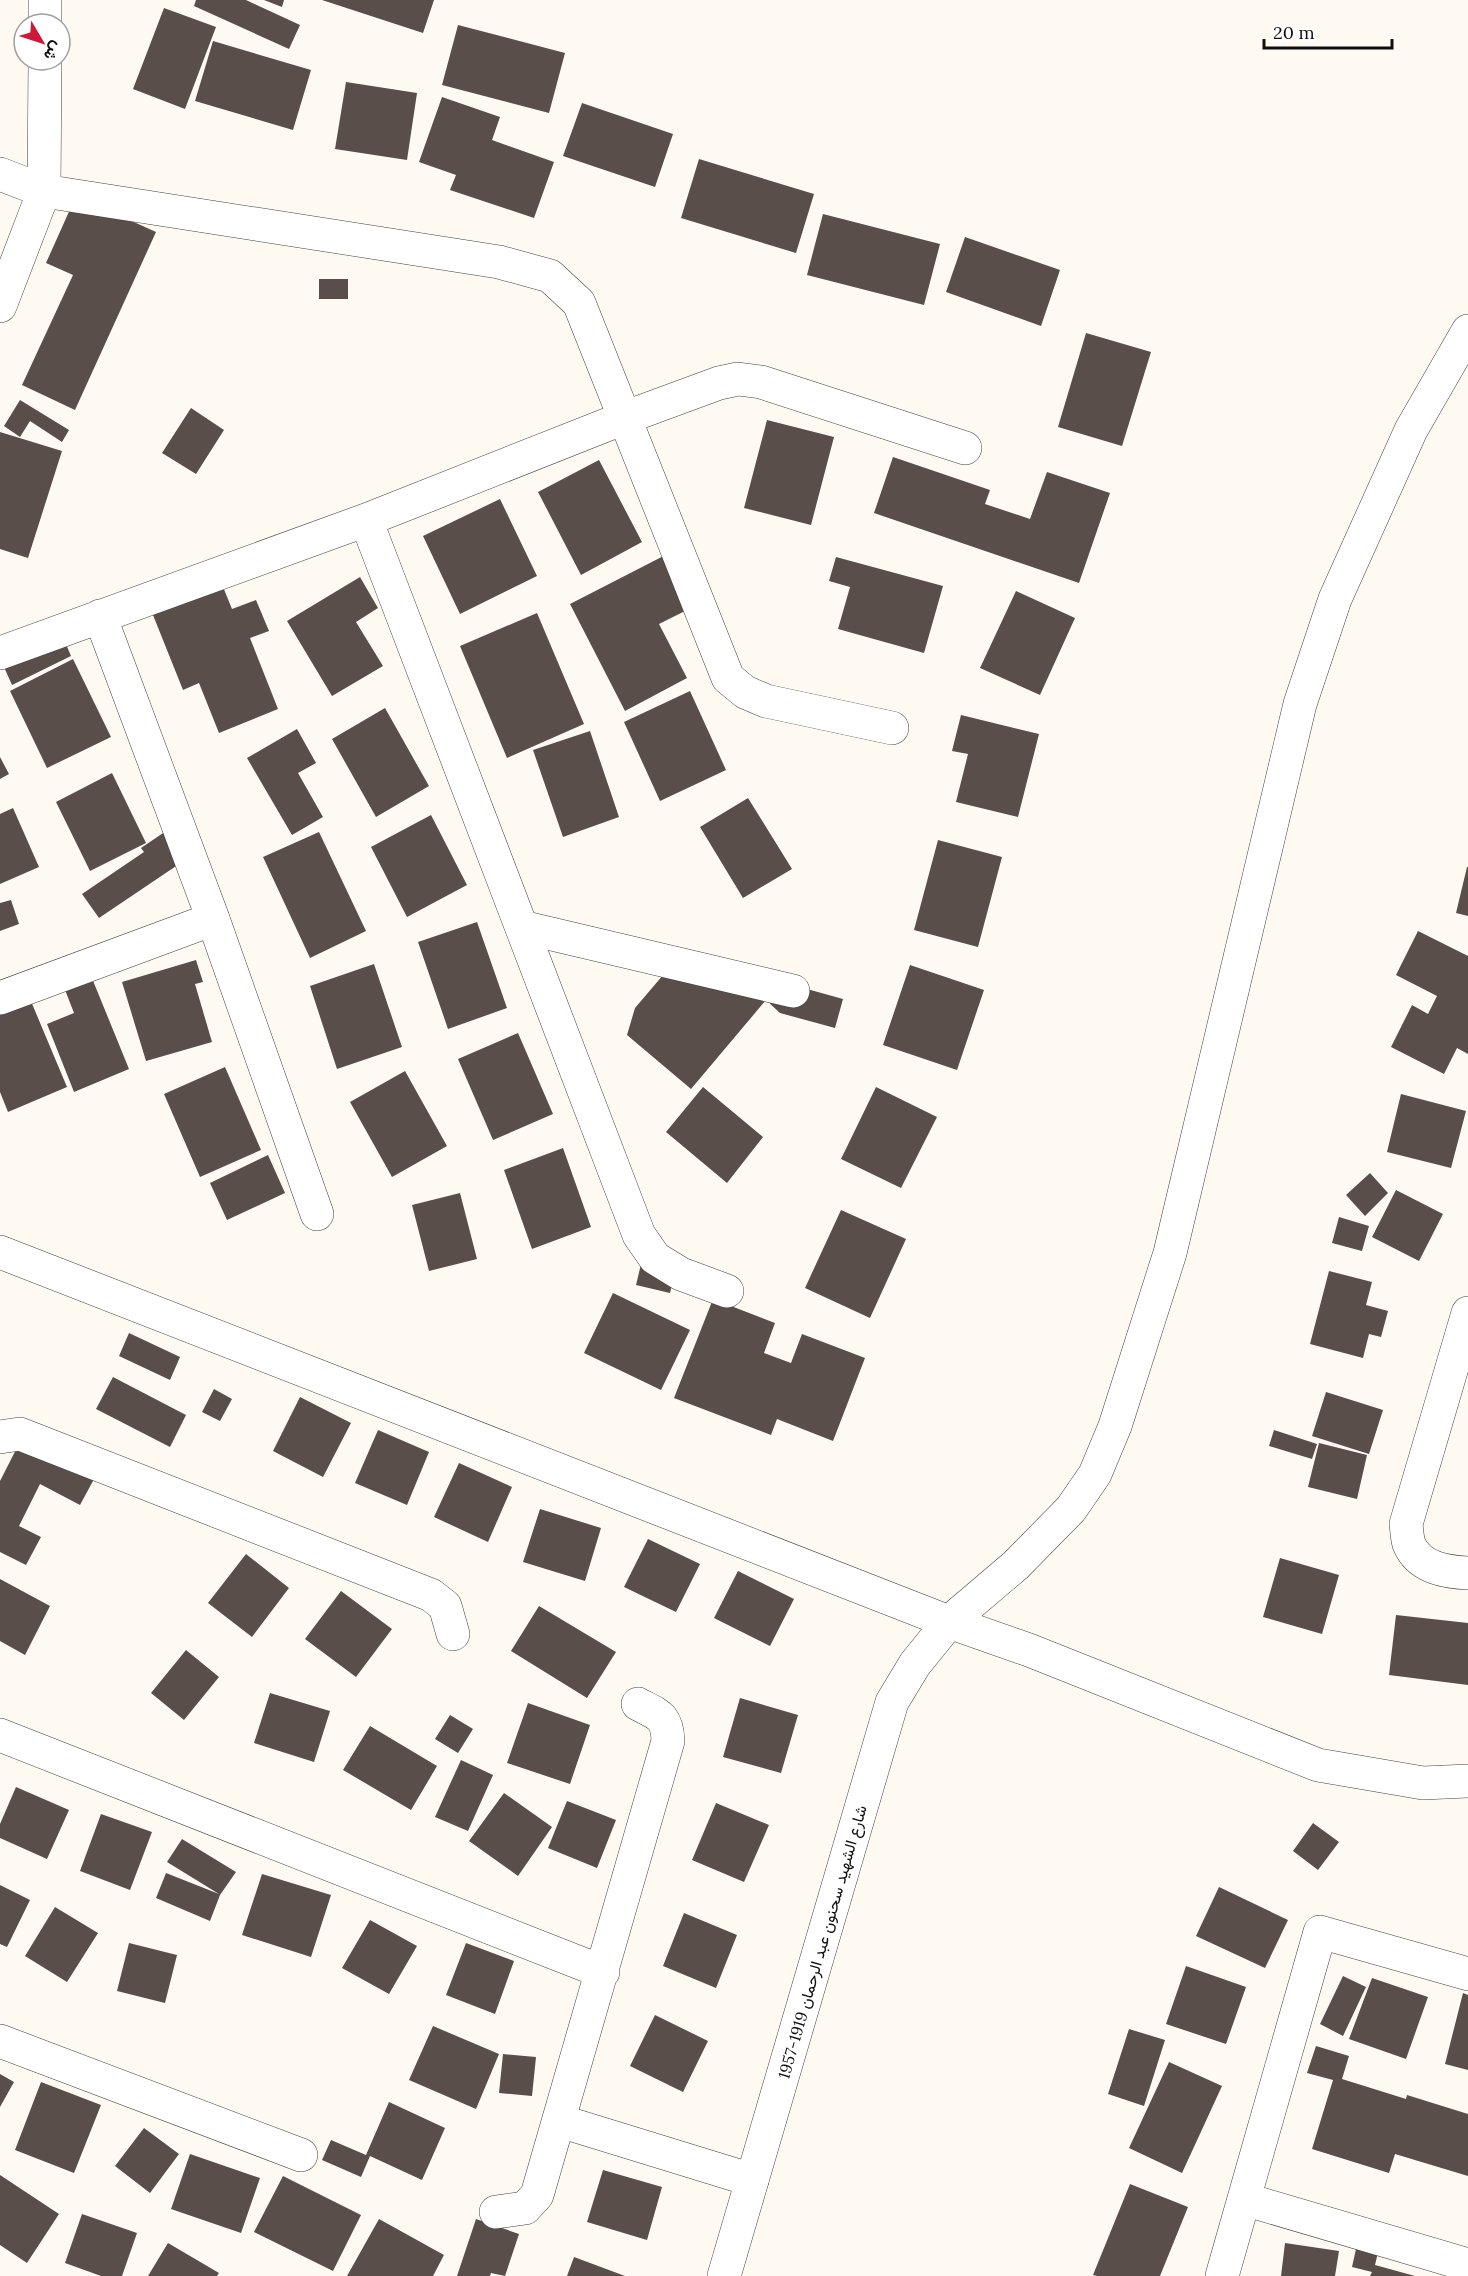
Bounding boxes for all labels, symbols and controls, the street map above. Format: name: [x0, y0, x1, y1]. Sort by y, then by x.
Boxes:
north arrow: [12, 12, 72, 72]
scale bar: [1264, 12, 1392, 50]
text: 20 m: [1273, 21, 1315, 44]
text: ش: [40, 38, 67, 65]
street label: شارع الشهيد سحنون عبد الرحمان 1919-1957: [773, 1803, 873, 2082]

